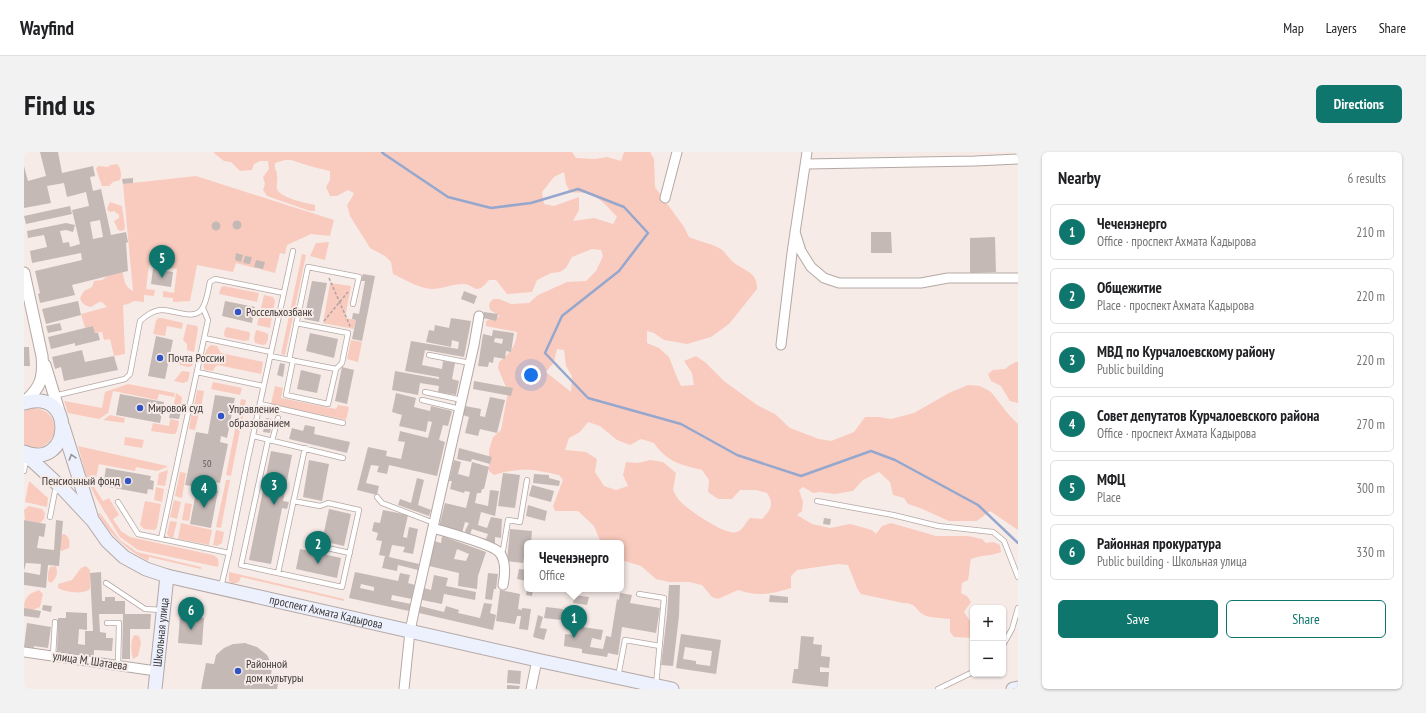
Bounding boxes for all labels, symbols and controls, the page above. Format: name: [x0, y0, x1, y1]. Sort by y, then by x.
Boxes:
text: Wayfind: [20, 16, 74, 40]
text: Map: [1283, 19, 1304, 37]
text: Layers: [1326, 19, 1357, 37]
text: Share: [1379, 19, 1406, 37]
button: Directions: [1316, 85, 1402, 123]
text: Find us: [24, 86, 95, 123]
text: Nearby: [1058, 167, 1101, 189]
text: 6 results: [1347, 170, 1386, 187]
text: Чеченэнерго: [1097, 214, 1167, 233]
text: 1: [1069, 224, 1075, 241]
text: 210 m: [1356, 224, 1385, 241]
text: Office · проспект Ахмата Кадырова: [1097, 233, 1256, 250]
pin: 5: [149, 245, 175, 278]
text: Общежитие: [1097, 278, 1162, 297]
text: 2: [1069, 288, 1075, 305]
text: 220 m: [1356, 288, 1385, 305]
text: Place · проспект Ахмата Кадырова: [1097, 297, 1254, 314]
place label: Россельхозбанк: [246, 304, 313, 319]
marker: Россельхозбанк: [233, 307, 243, 317]
text: МВД по Курчалоевскому району: [1097, 342, 1275, 361]
place label: Почта России: [168, 350, 225, 365]
text: 3: [1069, 352, 1075, 369]
text: 220 m: [1356, 352, 1385, 369]
marker: Почта России: [155, 353, 165, 363]
text: Public building: [1097, 361, 1164, 378]
your location: [521, 365, 541, 385]
place label: Мировой суд: [148, 400, 204, 415]
place label: Управление образованием: [229, 401, 290, 430]
marker: Мировой суд: [135, 403, 145, 413]
text: Совет депутатов Курчалоевского района: [1097, 406, 1319, 425]
marker: Управление образованием: [216, 411, 226, 421]
text: 4: [1069, 416, 1075, 433]
text: 270 m: [1356, 416, 1385, 433]
text: Office · проспект Ахмата Кадырова: [1097, 425, 1256, 442]
one-way arrow: [68, 454, 77, 461]
house number: 50: [203, 457, 212, 470]
text: МФЦ: [1097, 470, 1125, 489]
pin: 3: [261, 472, 287, 505]
place label: Пенсионный фонд: [42, 473, 121, 488]
pin: 4: [191, 475, 217, 508]
marker: Пенсионный фонд: [123, 476, 133, 486]
text: 5: [1069, 480, 1075, 497]
text: 300 m: [1356, 480, 1385, 497]
text: Place: [1097, 489, 1121, 506]
pin: 2: [305, 531, 331, 564]
text: Районная прокуратура: [1097, 534, 1221, 553]
popup: [524, 540, 624, 592]
text: 6: [1069, 544, 1075, 561]
text: 330 m: [1356, 544, 1385, 561]
text: Чеченэнерго: [539, 548, 609, 567]
text: Public building · Школьная улица: [1097, 553, 1247, 570]
text: Office: [539, 567, 565, 584]
street label: проспект Ахмата Кадырова: [268, 592, 384, 632]
street label: Школьная улица: [149, 597, 172, 668]
pin: 6: [178, 597, 204, 630]
button: Save: [1058, 600, 1218, 638]
button: Share: [1226, 600, 1386, 638]
pin: 1: [561, 605, 587, 638]
map controls: [970, 605, 1006, 677]
button: +: [970, 605, 1006, 641]
button: −: [970, 641, 1006, 677]
street label: улица М. Шатаева: [52, 648, 128, 673]
place label: Районной дом культуры: [246, 656, 303, 685]
marker: Районной дом культуры: [233, 666, 243, 676]

